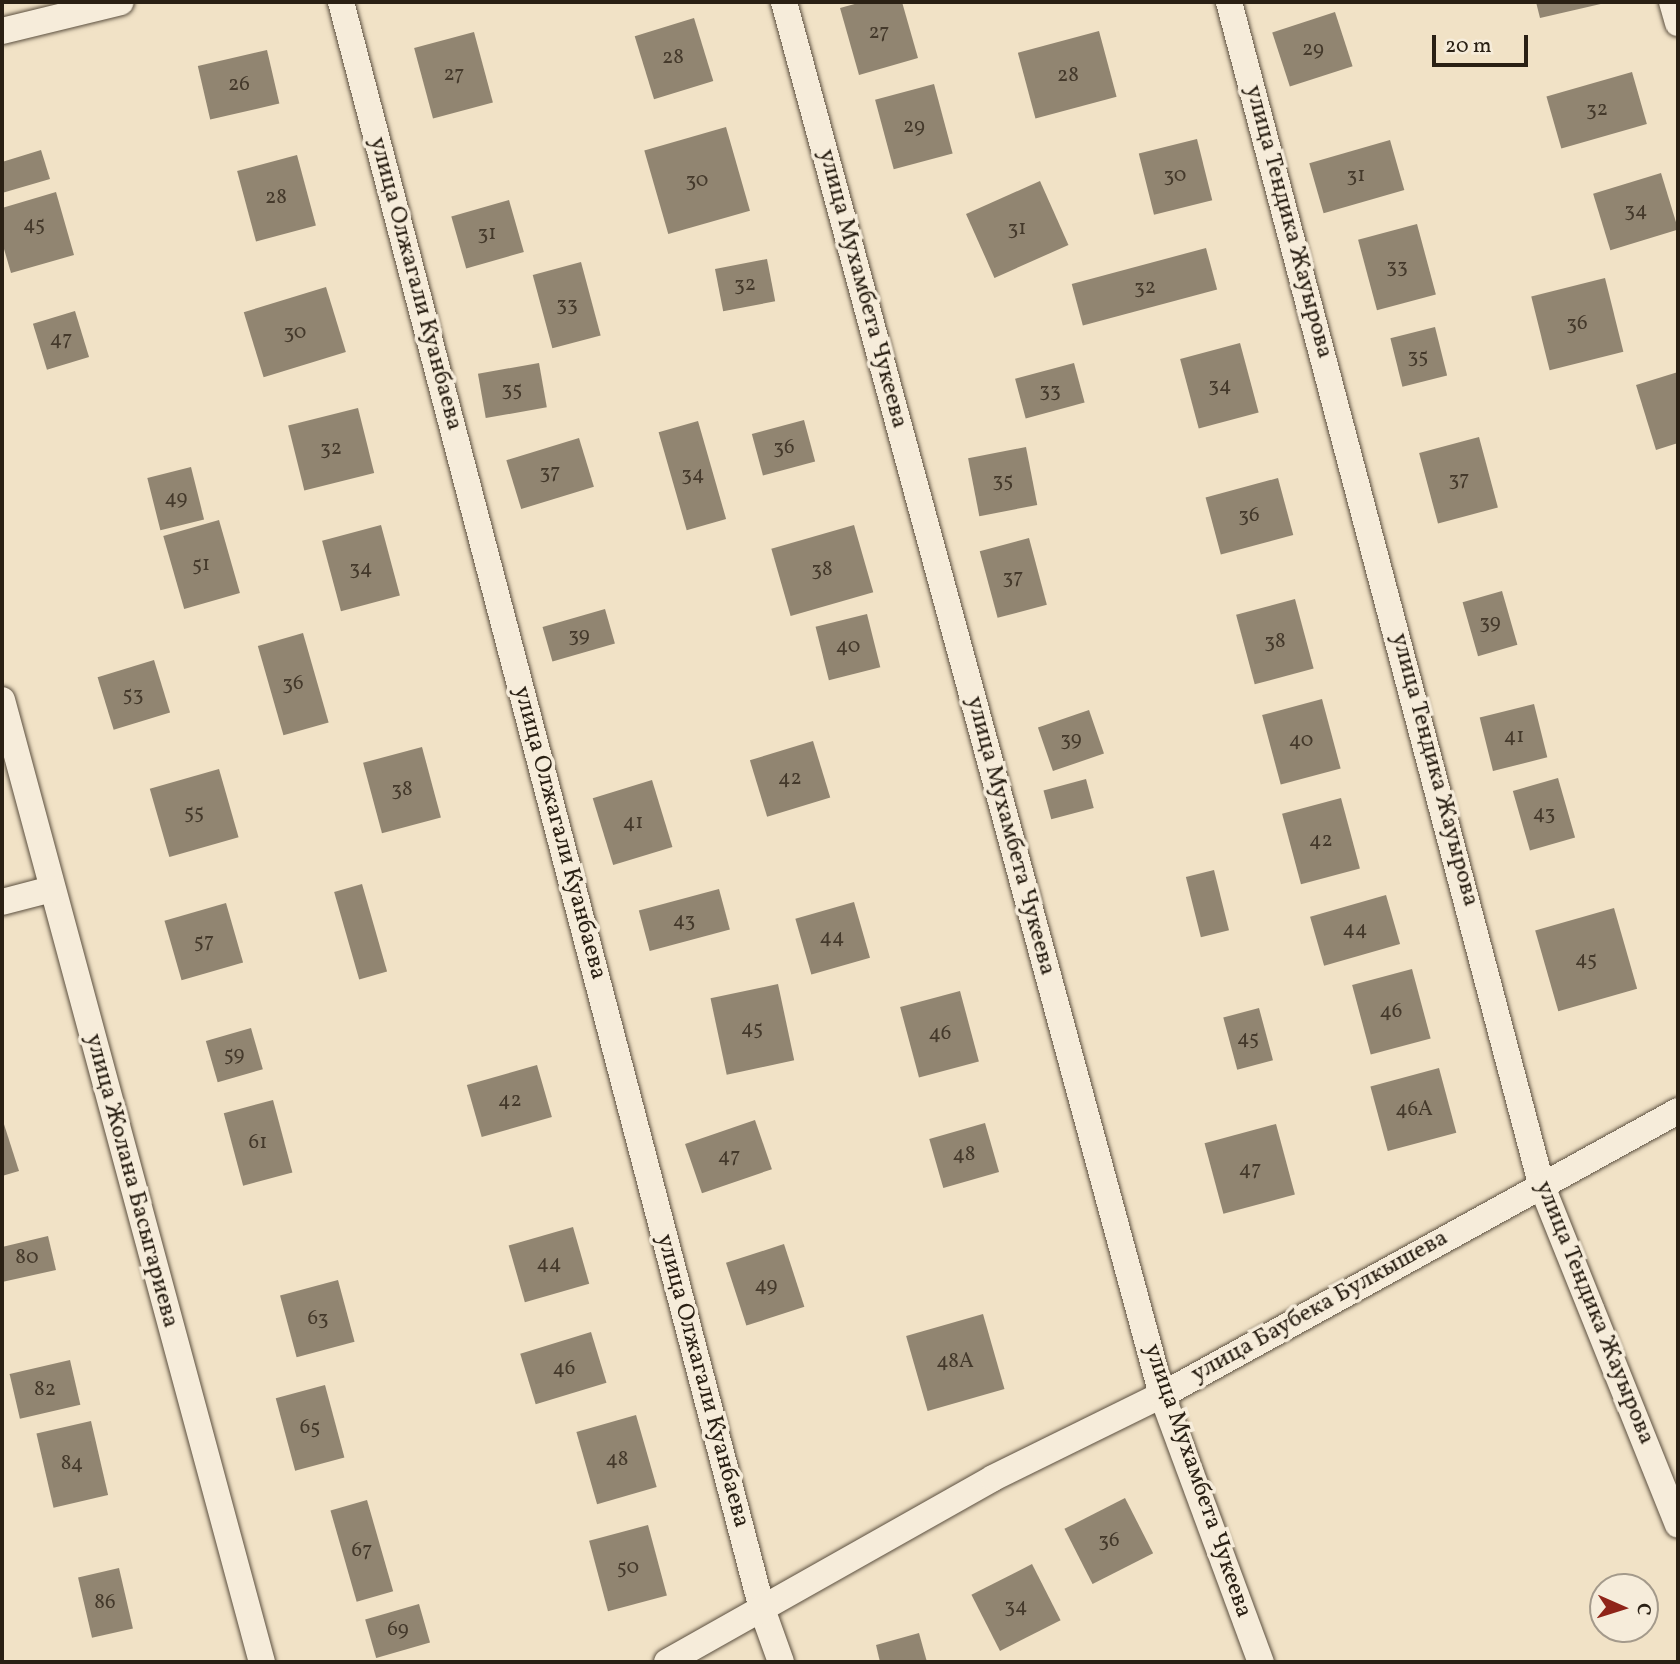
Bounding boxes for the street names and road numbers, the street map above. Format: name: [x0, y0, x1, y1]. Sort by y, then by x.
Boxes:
street label: улица Тендика Жауырова: [1238, 82, 1338, 362]
street label: улица Олжагали Куанбаева: [362, 134, 468, 434]
street label: улица Мухамбета Чукеева: [811, 146, 913, 432]
street label: улица Тендика Жауырова: [1384, 630, 1484, 910]
street label: улица Олжагали Куанбаева: [506, 683, 612, 983]
street label: улица Мухамбета Чукеева: [959, 693, 1061, 979]
street label: улица Жолана Басыгариева: [78, 1031, 184, 1331]
street label: улица Тендика Жауырова: [1528, 1177, 1660, 1449]
street label: улица Баубека Булкышева: [1187, 1224, 1453, 1390]
street label: улица Олжагали Куанбаева: [649, 1231, 755, 1531]
street label: улица Мухамбета Чукеева: [1137, 1340, 1257, 1622]

